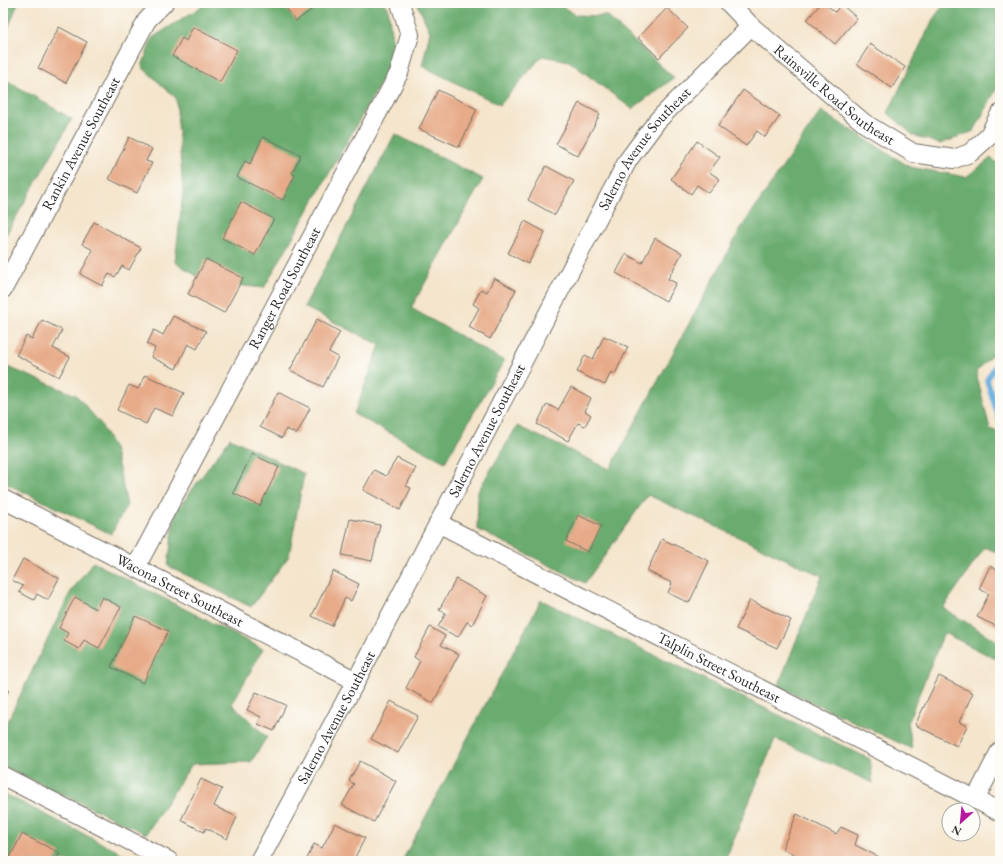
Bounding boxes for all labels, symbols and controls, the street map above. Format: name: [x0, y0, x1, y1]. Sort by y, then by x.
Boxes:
street label: Rainsville Road Southeast: [770, 40, 899, 149]
street label: Rankin Avenue Southeast: [37, 73, 124, 213]
street label: Salerno Avenue Southeast: [594, 82, 695, 213]
street label: Ranger Road Southeast: [244, 223, 324, 352]
street label: Salerno Avenue Southeast: [444, 360, 529, 500]
street label: Wacona Street Southeast: [113, 549, 247, 631]
street label: Talplin Street Southeast: [654, 627, 784, 707]
street label: Salerno Avenue Southeast: [292, 647, 379, 787]
north arrow: [941, 802, 981, 842]
text: N: [949, 823, 964, 839]

